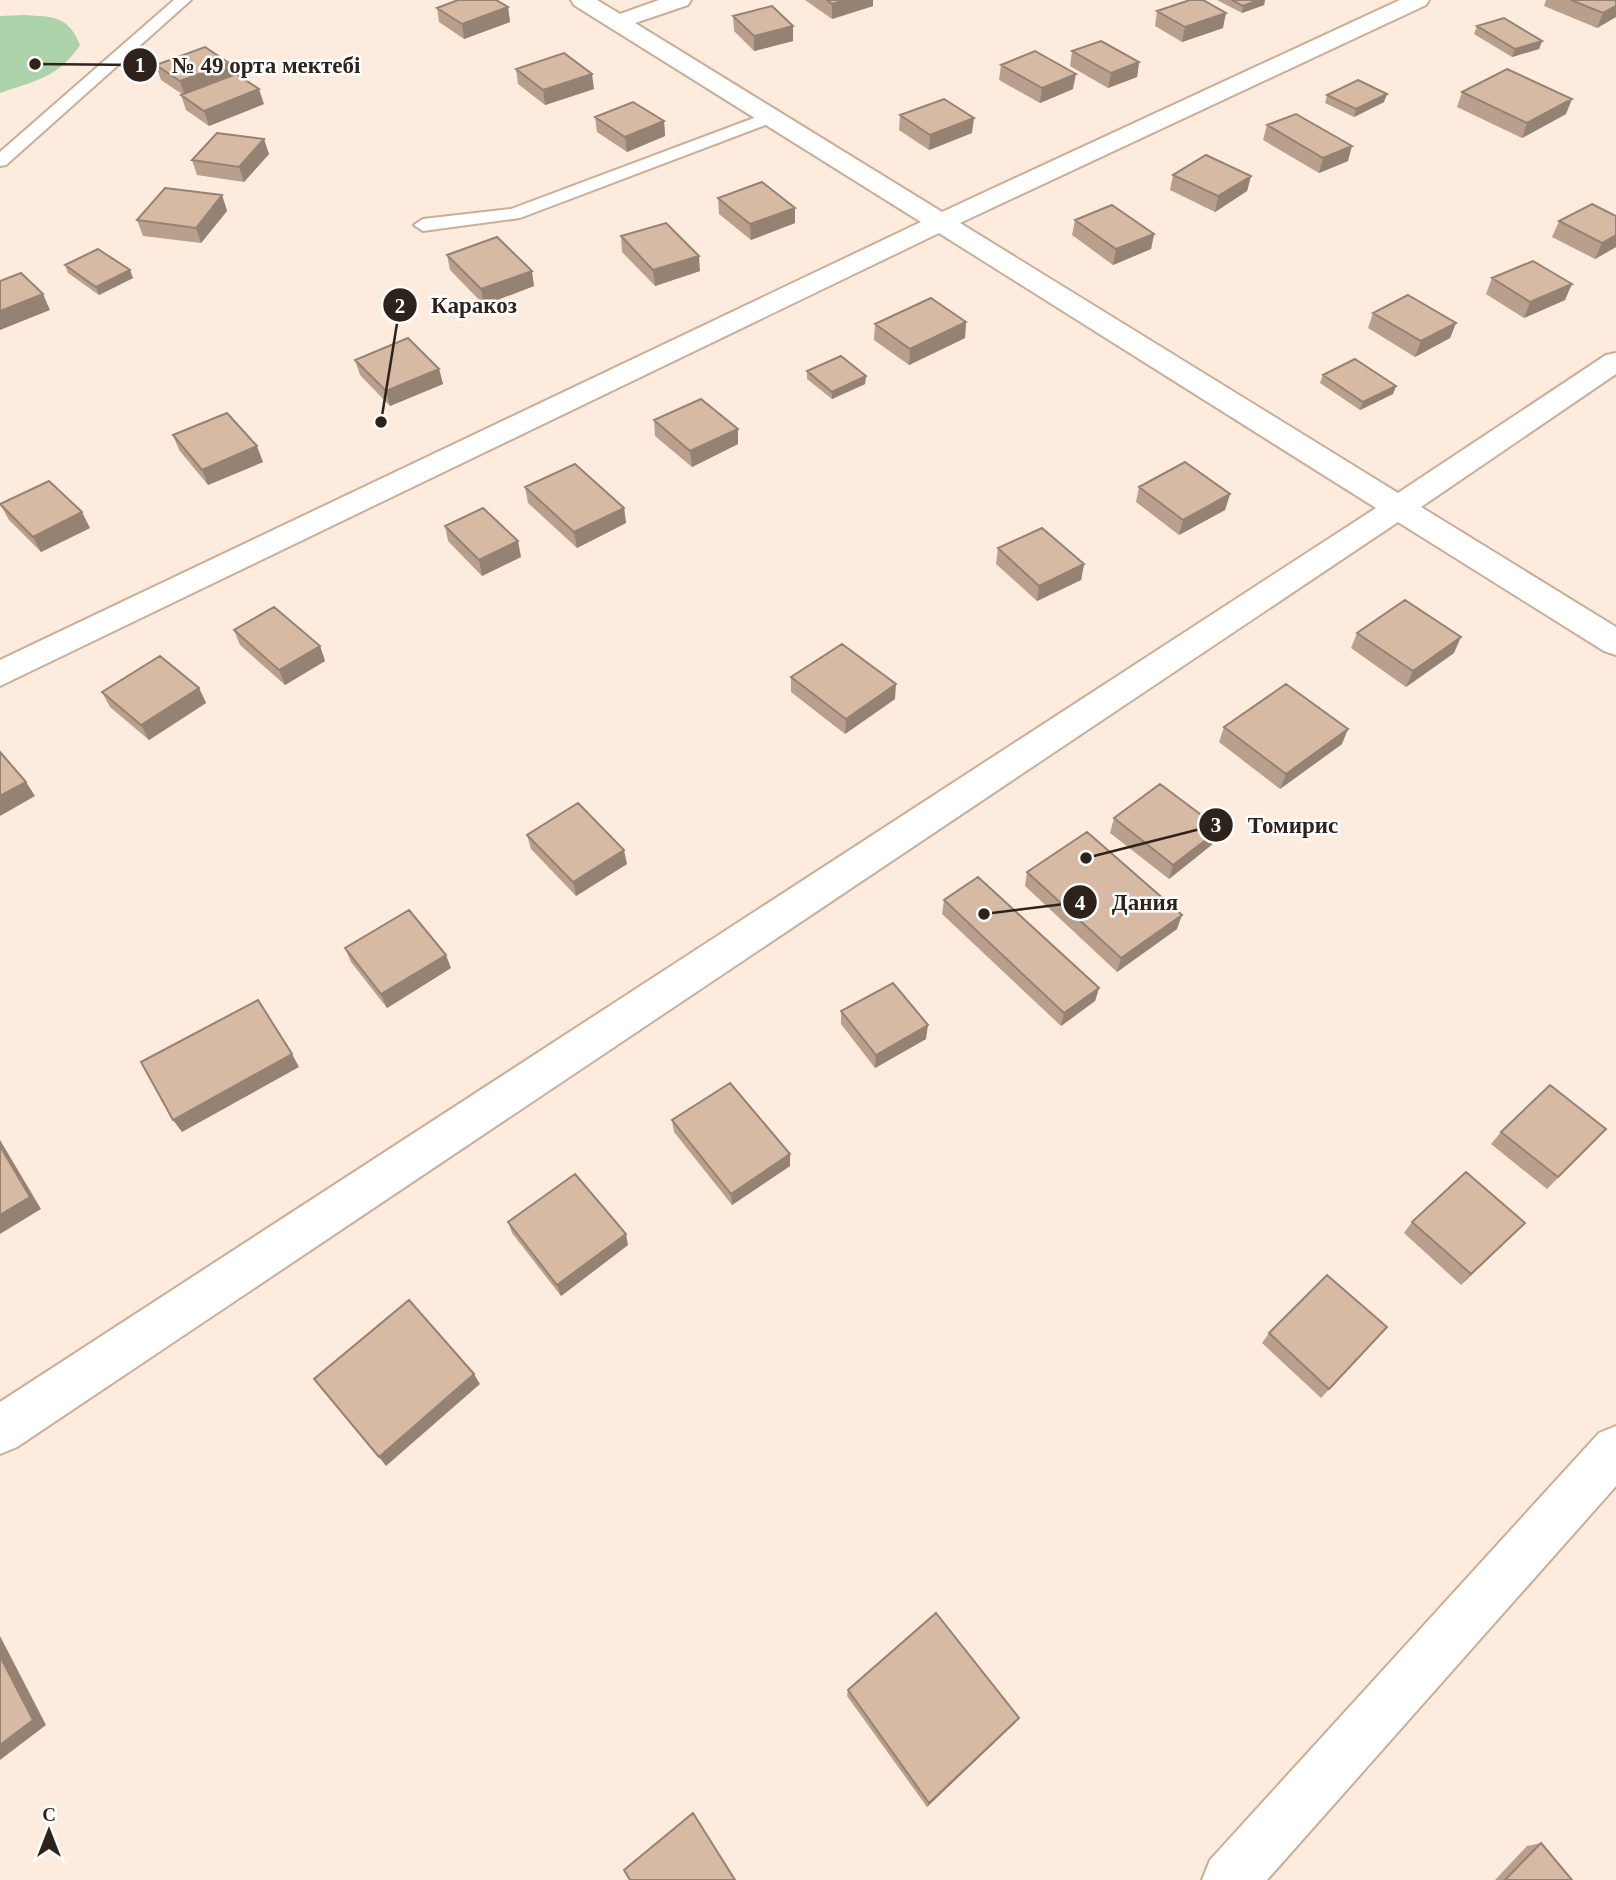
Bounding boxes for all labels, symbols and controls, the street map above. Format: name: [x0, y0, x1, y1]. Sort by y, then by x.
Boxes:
callout: № 49 орта мектебі: [123, 43, 375, 87]
text: 1: [135, 53, 145, 77]
text: № 49 орта мектебі: [172, 53, 361, 78]
callout: Каракоз: [382, 283, 531, 327]
text: Каракоз: [431, 293, 517, 318]
text: 2: [395, 294, 405, 318]
callout: Томирис: [1199, 803, 1352, 847]
text: 3: [1211, 813, 1221, 837]
text: Томирис: [1248, 813, 1338, 838]
callout: Дания: [1063, 880, 1192, 924]
text: Дания: [1112, 890, 1178, 915]
text: 4: [1075, 891, 1086, 915]
north arrow: [14, 1796, 84, 1866]
text: С: [42, 1804, 56, 1825]

